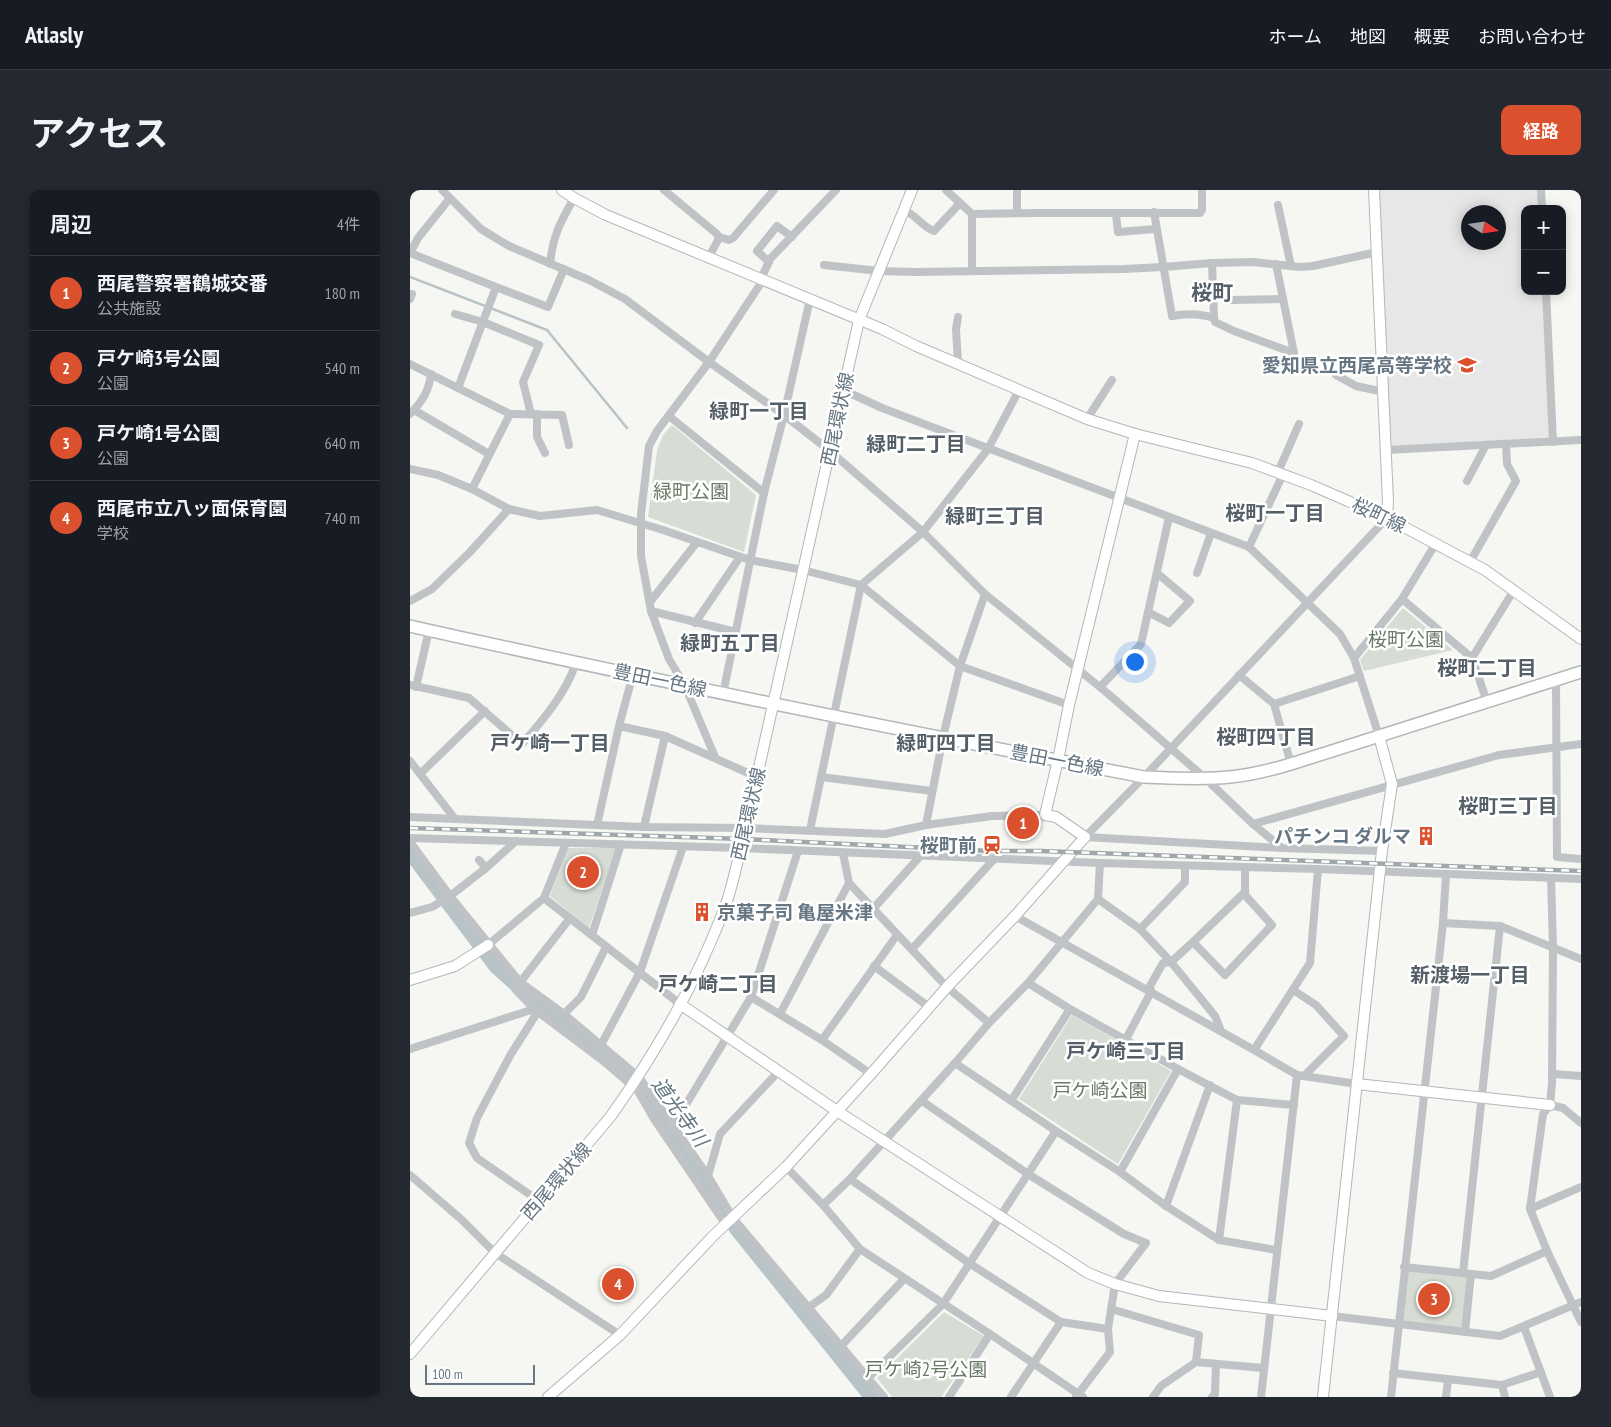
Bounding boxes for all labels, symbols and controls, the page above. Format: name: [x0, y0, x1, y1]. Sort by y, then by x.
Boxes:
text: Atlasly: [25, 19, 83, 50]
text: ホーム: [1269, 25, 1322, 48]
text: 地図: [1350, 25, 1386, 48]
text: 概要: [1414, 25, 1450, 48]
text: お問い合わせ: [1478, 25, 1586, 48]
button: 経路: [1501, 105, 1581, 155]
text: アクセス: [30, 110, 168, 156]
north arrow: [1461, 205, 1506, 250]
map controls: [1521, 205, 1566, 295]
button: +: [1521, 205, 1566, 250]
text: 周辺: [50, 211, 92, 238]
text: 4件: [337, 214, 360, 234]
button: −: [1521, 250, 1566, 295]
text: 西尾警察署鶴城交番: [97, 271, 268, 295]
district label: 桜町: [1191, 279, 1233, 306]
text: 1: [62, 283, 70, 303]
text: 180 m: [325, 283, 360, 303]
text: 公共施設: [97, 298, 161, 318]
text: 戸ケ崎3号公園: [97, 346, 220, 370]
place label: 愛知県立西尾高等学校: [1262, 353, 1452, 377]
school or university icon: 愛知県立西尾高等学校: [1456, 354, 1478, 376]
text: 2: [62, 358, 70, 378]
text: 540 m: [325, 358, 360, 378]
street label: 西尾環状線: [815, 370, 859, 468]
text: 公園: [97, 373, 129, 393]
district label: 緑町一丁目: [709, 398, 809, 424]
text: 戸ケ崎1号公園: [97, 421, 220, 445]
district label: 緑町二丁目: [866, 431, 966, 457]
text: 3: [62, 433, 70, 453]
text: 640 m: [325, 433, 360, 453]
text: 公園: [97, 448, 129, 468]
park label: 緑町公園: [653, 479, 729, 503]
street label: 桜町線: [1348, 492, 1410, 538]
text: 西尾市立八ッ面保育園: [97, 496, 287, 520]
district label: 桜町一丁目: [1225, 500, 1325, 526]
district label: 緑町三丁目: [945, 503, 1045, 529]
text: 4: [62, 508, 70, 528]
text: 740 m: [325, 508, 360, 528]
text: 学校: [97, 523, 129, 543]
park label: 桜町公園: [1368, 627, 1444, 651]
district label: 緑町五丁目: [680, 630, 780, 656]
your location: [1122, 649, 1148, 675]
district label: 桜町二丁目: [1437, 655, 1537, 681]
street label: 豊田一色線: [611, 658, 709, 702]
district label: 桜町四丁目: [1216, 724, 1316, 750]
district label: 戸ケ崎一丁目: [490, 730, 610, 756]
district label: 緑町四丁目: [896, 730, 996, 756]
street label: 豊田一色線: [1008, 739, 1106, 781]
street label: 西尾環状線: [726, 765, 770, 863]
district label: 桜町三丁目: [1458, 793, 1558, 819]
pin: 1: [1007, 804, 1039, 842]
place label: パチンコ ダルマ: [1274, 824, 1411, 848]
building icon: パチンコ ダルマ: [1415, 825, 1437, 847]
place label: 桜町前: [920, 833, 977, 857]
station icon: 桜町前: [981, 834, 1003, 856]
pin: 2: [567, 853, 599, 891]
place label: 京菓子司 亀屋米津: [717, 900, 873, 924]
building icon: 京菓子司 亀屋米津: [691, 901, 713, 923]
district label: 新渡場一丁目: [1410, 962, 1530, 988]
district label: 戸ケ崎二丁目: [658, 971, 778, 997]
district label: 戸ケ崎三丁目: [1066, 1038, 1186, 1064]
water label: 道光寺川: [646, 1072, 715, 1154]
park label: 戸ケ崎公園: [1052, 1078, 1148, 1102]
street label: 西尾環状線: [516, 1137, 596, 1225]
pin: 4: [602, 1265, 634, 1303]
pin: 3: [1418, 1280, 1450, 1318]
park label: 戸ケ崎2号公園: [865, 1357, 987, 1381]
scale bar: [425, 1362, 535, 1385]
text: 100 m: [432, 1365, 463, 1383]

